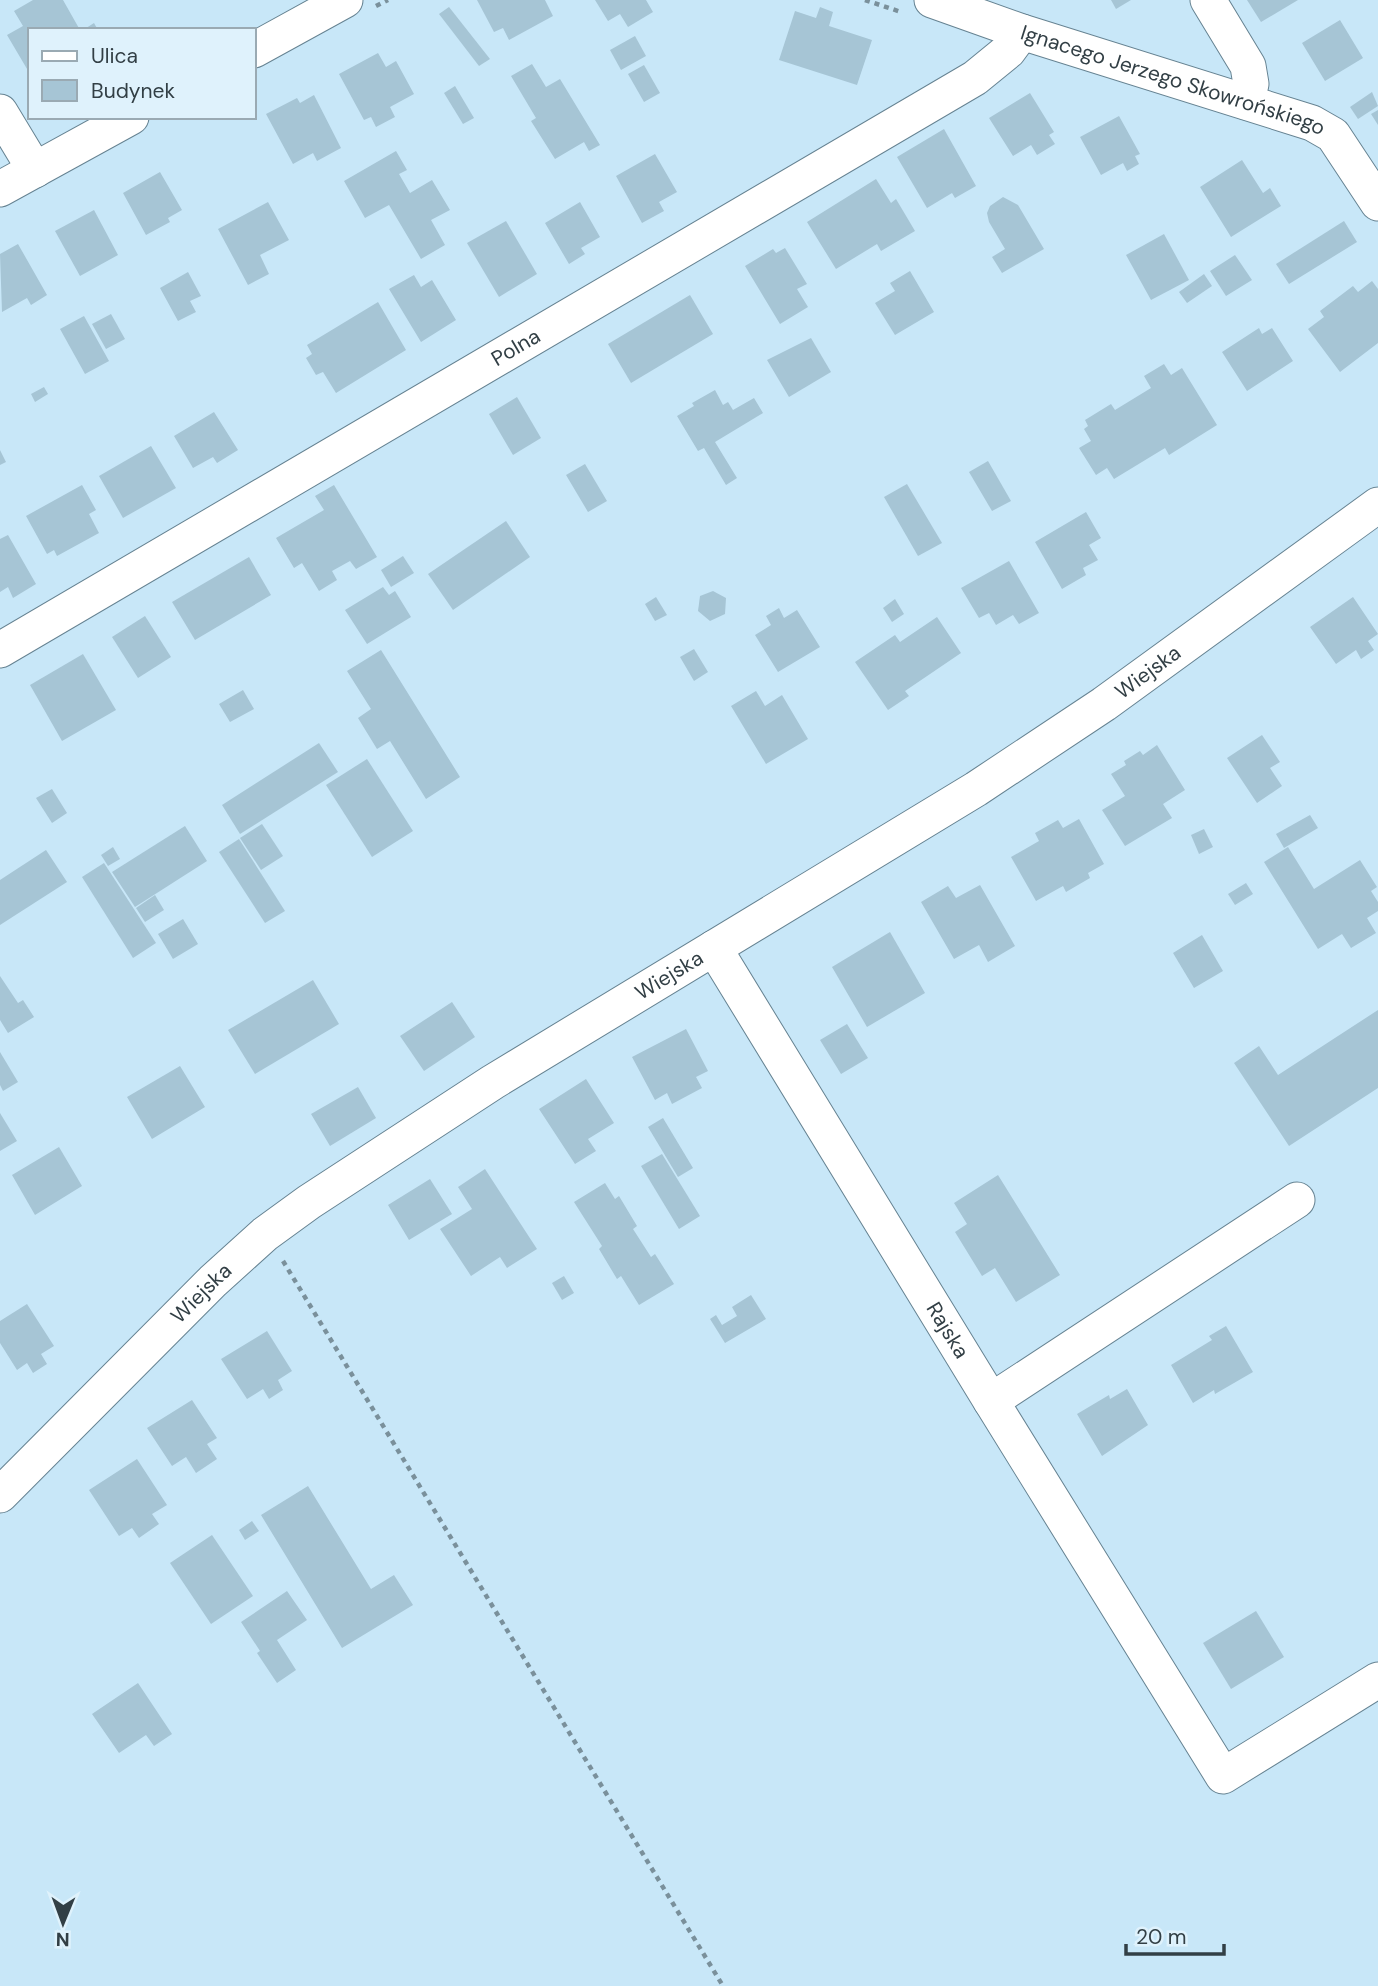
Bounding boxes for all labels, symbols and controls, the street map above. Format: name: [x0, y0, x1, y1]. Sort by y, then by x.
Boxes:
street label: Ignacego Jerzego Skowrońskiego: [1017, 18, 1331, 142]
legend: [28, 28, 256, 119]
text: Ulica: [91, 42, 138, 70]
text: Budynek: [91, 77, 176, 105]
street label: Polna: [486, 322, 545, 373]
street label: Wiejska: [1109, 639, 1186, 705]
street label: Wiejska: [630, 944, 708, 1007]
street label: Wiejska: [165, 1257, 238, 1329]
street label: Rajska: [920, 1297, 976, 1364]
north arrow: [28, 1888, 98, 1958]
scale bar: [1126, 1912, 1224, 1956]
text: 20 m: [1136, 1923, 1187, 1951]
text: N: [56, 1927, 70, 1952]

